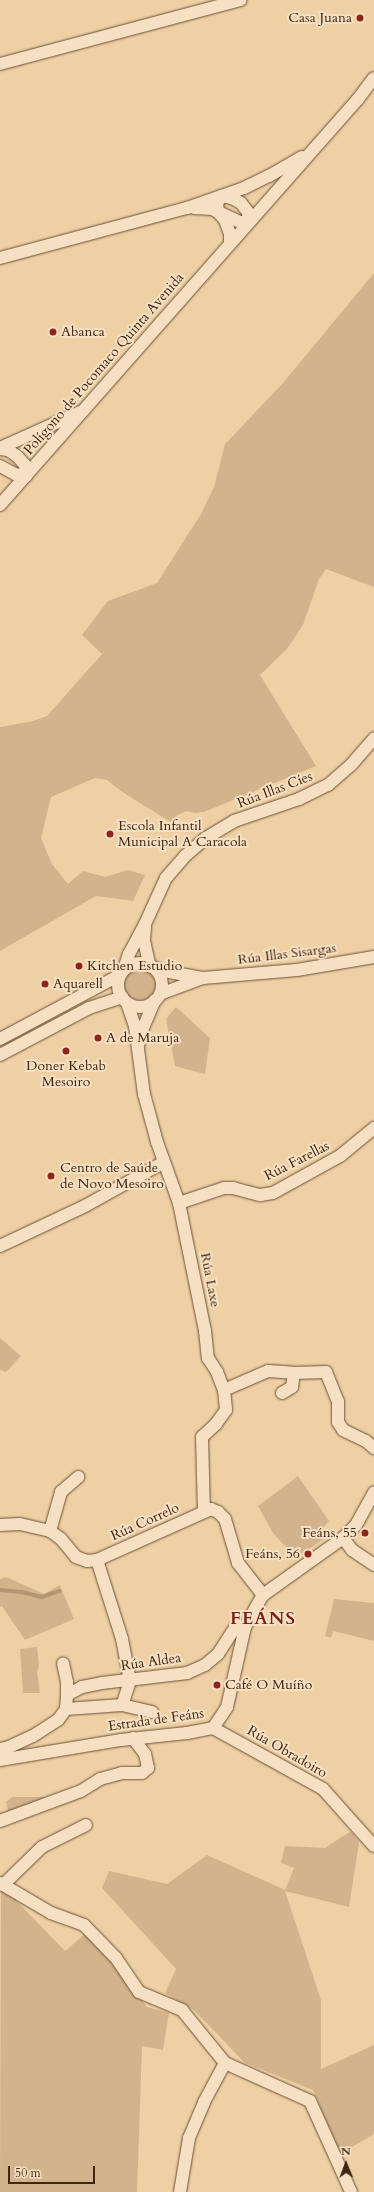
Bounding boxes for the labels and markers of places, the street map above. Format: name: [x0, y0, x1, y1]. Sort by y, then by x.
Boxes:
place label: Casa Juana: [288, 10, 352, 26]
marker: Casa Juana: [355, 13, 365, 23]
place label: Abanca: [61, 324, 105, 340]
marker: Abanca: [48, 327, 58, 337]
place label: Escola Infantil Municipal A Caracola: [118, 818, 247, 850]
marker: Escola Infantil Municipal A Caracola: [105, 829, 115, 839]
place label: Kitchen Estudio: [87, 958, 182, 974]
marker: Kitchen Estudio: [74, 961, 84, 971]
place label: Aquarell: [53, 976, 103, 992]
marker: Aquarell: [40, 979, 50, 989]
place label: A de Maruja: [106, 1030, 179, 1046]
marker: A de Maruja: [93, 1033, 103, 1043]
marker: Doner Kebab Mesoiro: [61, 1046, 71, 1056]
place label: Doner Kebab Mesoiro: [26, 1058, 106, 1090]
place label: Centro de Saúde de Novo Mesoiro: [60, 1160, 164, 1192]
marker: Centro de Saúde de Novo Mesoiro: [45, 1170, 57, 1182]
place label: Feáns, 55: [302, 1525, 357, 1541]
marker: Feáns, 55: [360, 1528, 370, 1538]
place label: Feáns, 56: [245, 1546, 300, 1562]
marker: Feáns, 56: [303, 1549, 313, 1559]
place label: Café O Muíño: [225, 1677, 312, 1693]
marker: Café O Muíño: [212, 1680, 222, 1690]

